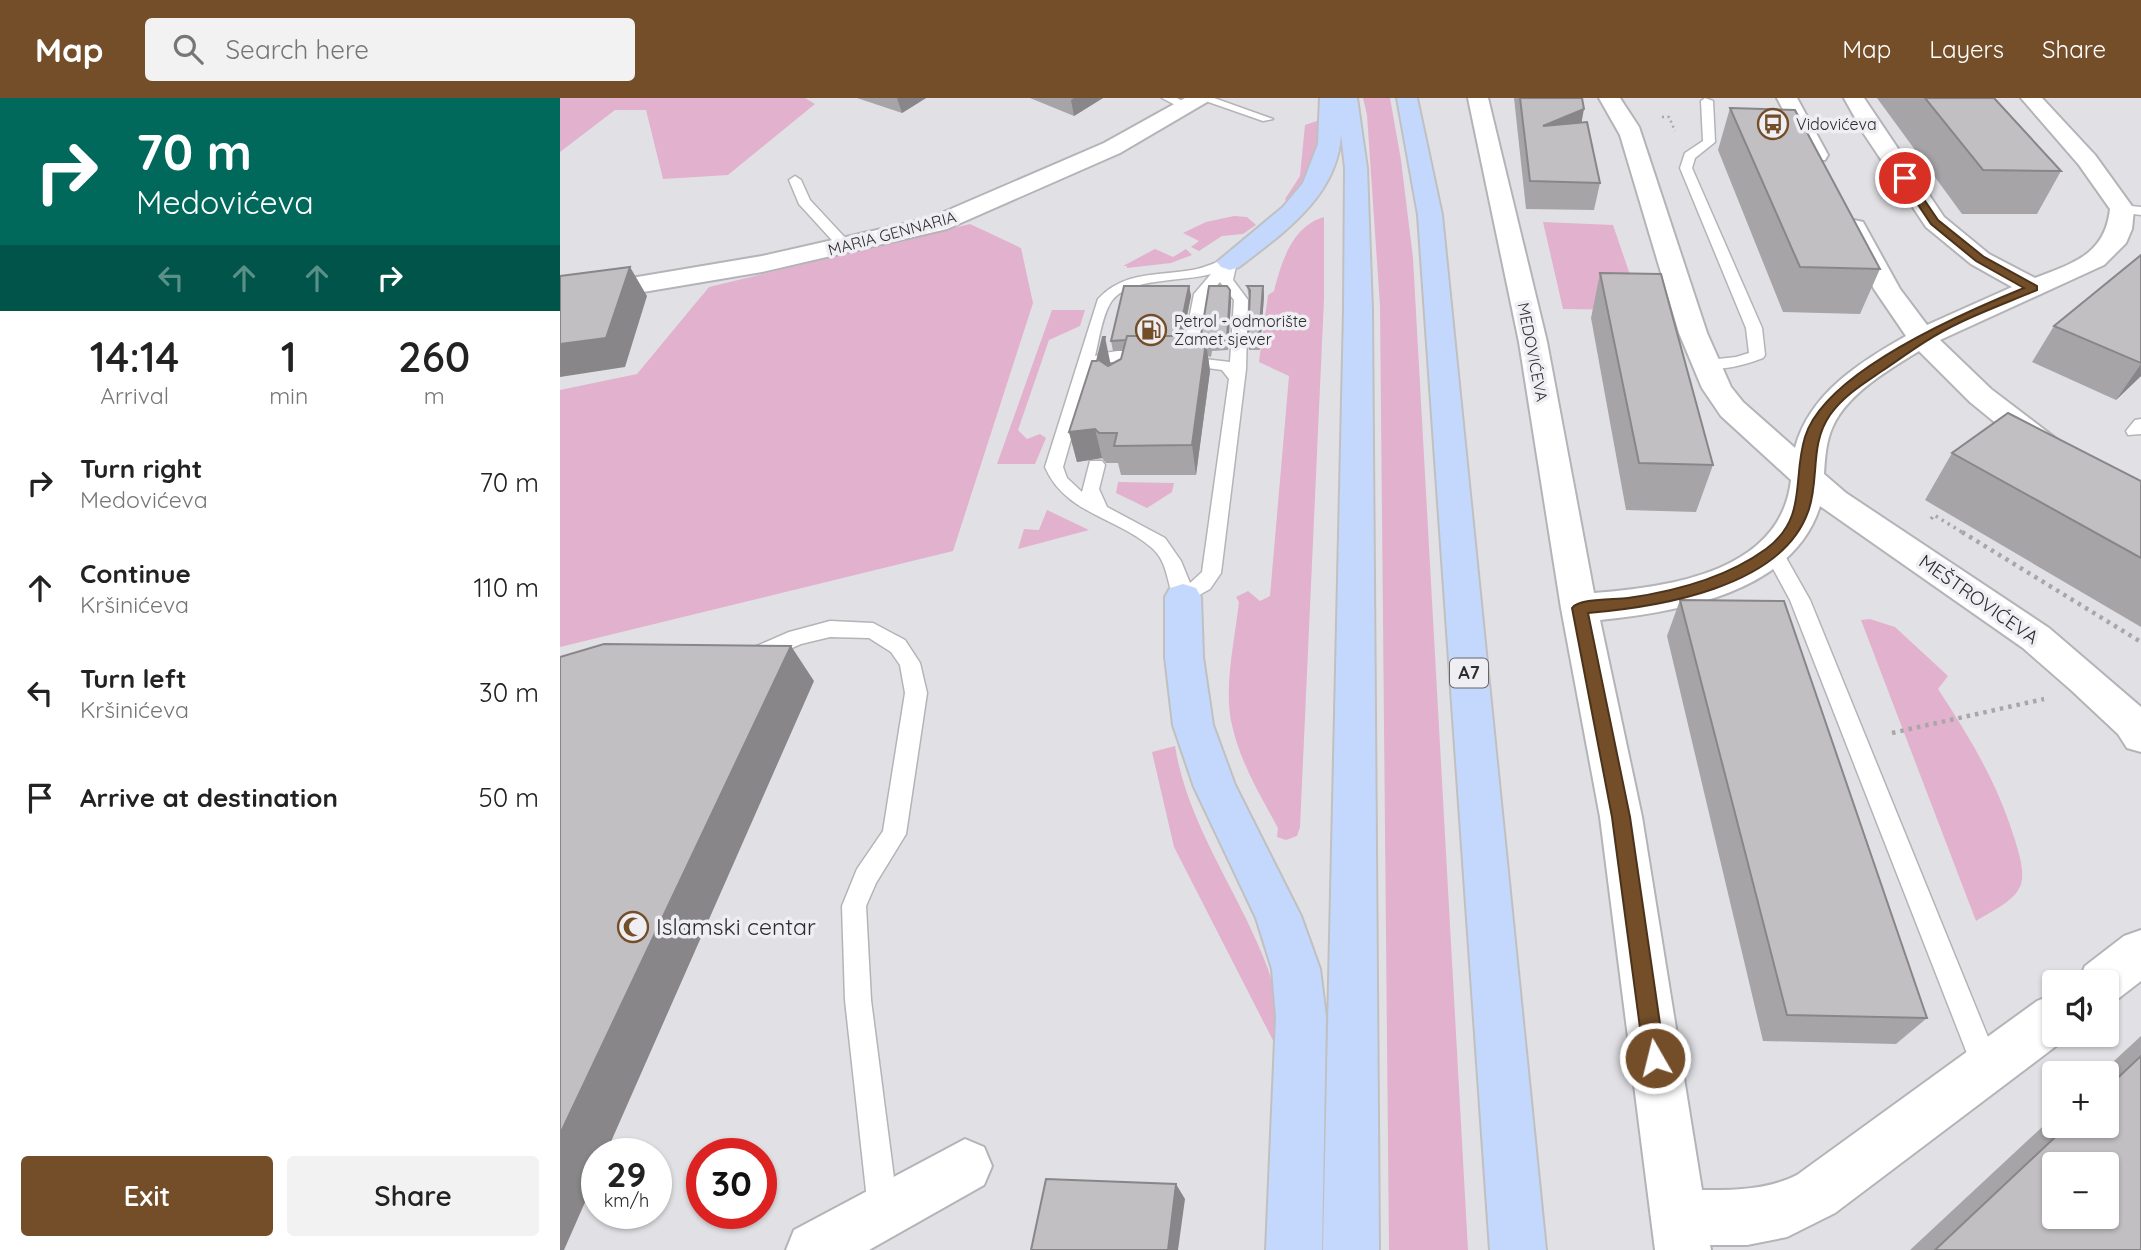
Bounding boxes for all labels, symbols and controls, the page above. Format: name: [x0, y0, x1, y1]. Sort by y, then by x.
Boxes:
search box: [145, 18, 635, 81]
text: Map: [35, 29, 103, 70]
icon: search: [169, 30, 207, 68]
text: Search here: [225, 33, 369, 66]
text: Map: [1842, 34, 1891, 64]
text: Layers: [1929, 34, 2004, 64]
text: Share: [2042, 34, 2106, 64]
bus stop icon: Vidovićeva: [1756, 107, 1790, 141]
place label: Vidovićeva: [1796, 114, 1877, 134]
text: 70 m: [136, 121, 252, 182]
icon: right: [21, 126, 112, 217]
pin: [1875, 148, 1935, 208]
icon: arrive: [1886, 159, 1924, 197]
text: Medovićeva: [136, 182, 314, 222]
street label: MARIA GENNARIA: [826, 206, 958, 260]
icon: left: [152, 259, 190, 297]
icon: ahead: [225, 259, 263, 297]
icon: ahead: [298, 259, 336, 297]
icon: right: [371, 259, 409, 297]
street label: MEDOVIĆEVA: [1514, 301, 1552, 403]
place label: Petrol - odmorište Zamet sjever: [1174, 311, 1307, 349]
fuel station icon: Petrol - odmorište Zamet sjever: [1134, 313, 1168, 347]
text: 14:14: [90, 330, 179, 383]
text: 1: [281, 330, 297, 383]
text: 260: [398, 330, 470, 383]
text: Arrival: [100, 381, 169, 410]
text: min: [269, 381, 308, 410]
text: m: [424, 381, 445, 410]
text: Turn right: [80, 452, 202, 485]
icon: right: [21, 464, 59, 502]
text: 70 m: [479, 466, 539, 499]
text: Medovićeva: [80, 485, 208, 514]
street label: MEŠTROVIĆEVA: [1915, 549, 2043, 649]
text: Continue: [80, 557, 191, 590]
icon: ahead: [21, 569, 59, 607]
text: 110 m: [473, 571, 539, 604]
text: Kršinićeva: [80, 590, 189, 619]
road number: A7: [1450, 658, 1488, 688]
text: Turn left: [80, 662, 187, 695]
icon: left: [21, 674, 59, 712]
text: 30 m: [479, 676, 539, 709]
text: Kršinićeva: [80, 695, 189, 724]
icon: arrive: [21, 779, 59, 817]
text: Arrive at destination: [80, 781, 338, 814]
text: 50 m: [479, 781, 539, 814]
mosque icon: Islamski centar: [616, 910, 650, 944]
place label: Islamski centar: [656, 912, 816, 941]
map controls: [2042, 970, 2119, 1229]
button: sound: [2042, 970, 2119, 1047]
position arrow: [1618, 1021, 1692, 1095]
button: +: [2042, 1061, 2119, 1138]
speed limit sign: 30: [686, 1138, 777, 1229]
text: 29: [607, 1152, 646, 1196]
button: −: [2042, 1152, 2119, 1229]
button: Exit: [21, 1156, 273, 1236]
button: Share: [287, 1156, 539, 1236]
text: km/h: [604, 1189, 649, 1212]

